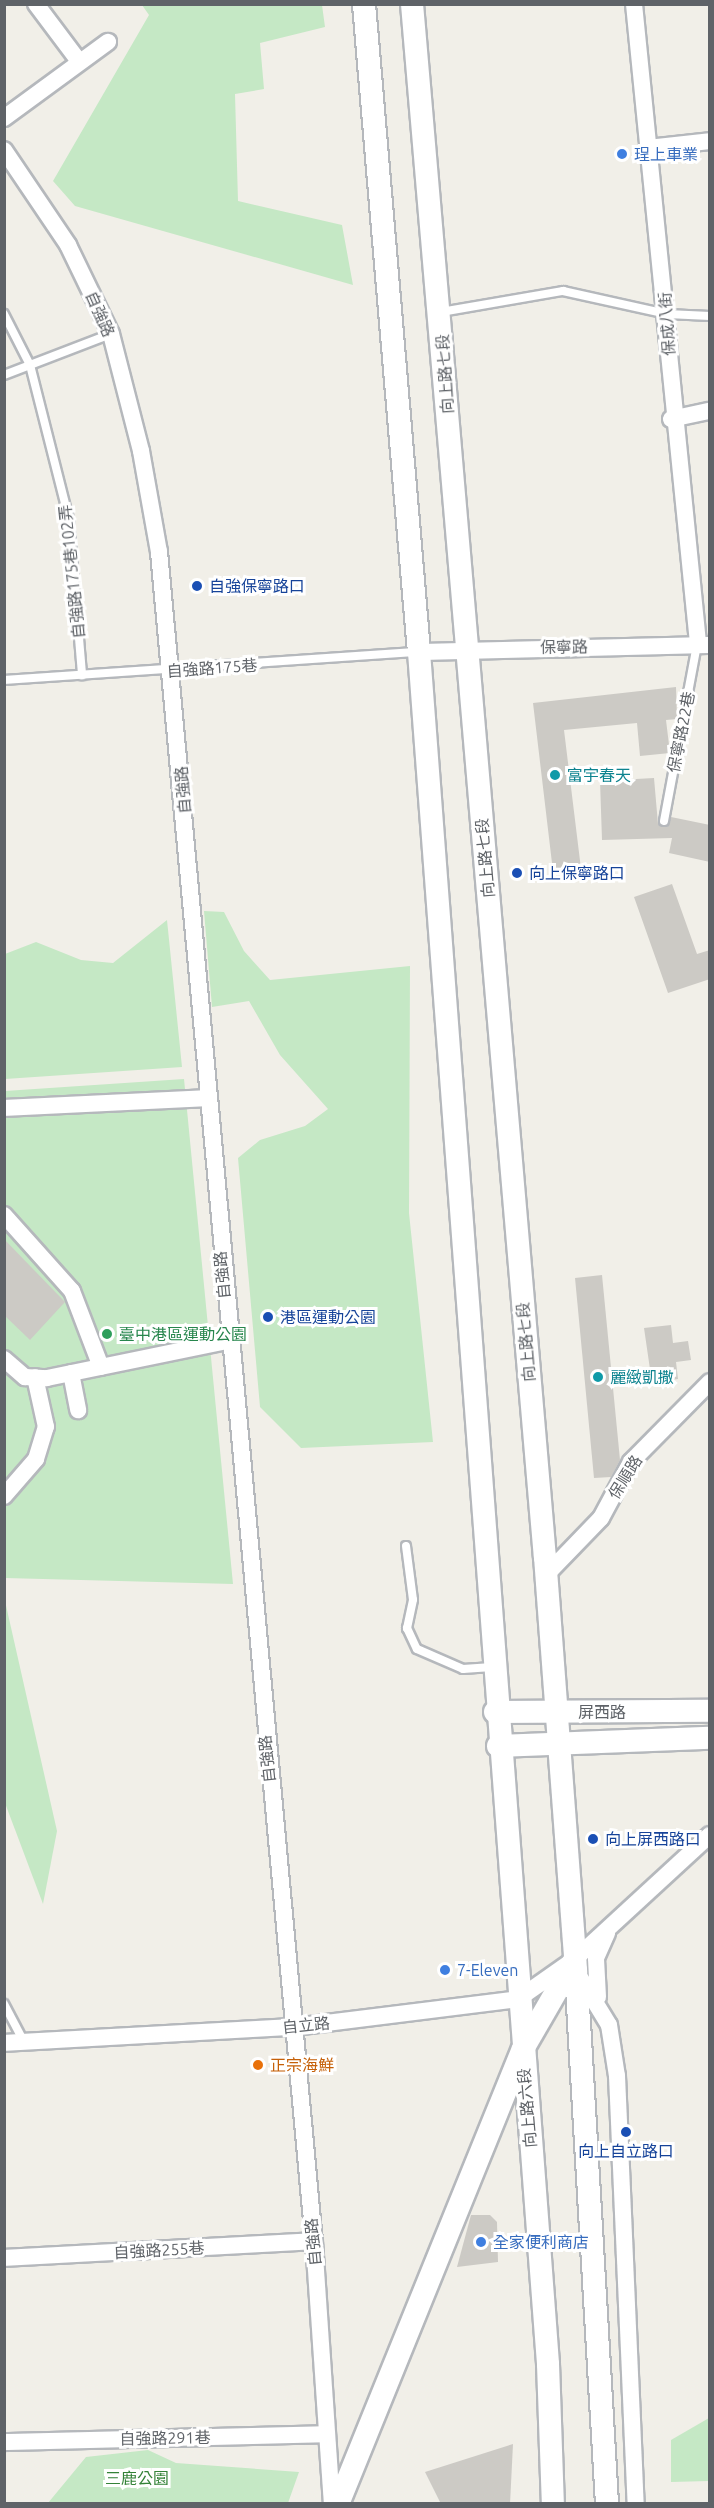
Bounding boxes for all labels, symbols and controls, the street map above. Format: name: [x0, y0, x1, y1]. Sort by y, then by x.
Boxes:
place label: 珵上車業: [634, 144, 698, 164]
marker: 珵上車業: [615, 147, 629, 161]
street label: 自強路: [81, 288, 119, 340]
street label: 保成八街: [655, 291, 679, 357]
street label: 向上路七段: [433, 333, 457, 415]
street label: 自強路175巷102弄: [55, 504, 89, 640]
place label: 自強保寧路口: [209, 576, 305, 596]
marker: 自強保寧路口: [190, 579, 204, 593]
street label: 保寧路: [540, 637, 588, 657]
street label: 自強路175巷: [166, 655, 258, 681]
street label: 保寧路22巷: [664, 690, 698, 774]
street label: 自強路: [171, 765, 195, 815]
place label: 富宇春天: [567, 765, 631, 785]
marker: 富宇春天: [548, 768, 562, 782]
street label: 向上路七段: [472, 817, 498, 899]
place label: 向上保寧路口: [529, 863, 625, 883]
marker: 向上保寧路口: [510, 866, 524, 880]
street label: 自強路: [210, 1250, 234, 1300]
street label: 向上路七段: [513, 1301, 539, 1383]
place label: 港區運動公園: [280, 1307, 376, 1327]
marker: 港區運動公園: [261, 1310, 275, 1324]
place label: 臺中港區運動公園: [119, 1324, 247, 1344]
marker: 臺中港區運動公園: [100, 1327, 114, 1341]
place label: 麗緻凱撒: [610, 1367, 674, 1387]
marker: 麗緻凱撒: [591, 1370, 605, 1384]
street label: 保順路: [604, 1452, 646, 1502]
street label: 屏西路: [578, 1702, 626, 1722]
street label: 自強路: [255, 1734, 279, 1784]
place label: 向上屏西路口: [605, 1829, 701, 1849]
marker: 向上屏西路口: [586, 1832, 600, 1846]
place label: 7-Eleven: [457, 1960, 518, 1980]
marker: 7-Eleven: [438, 1963, 452, 1977]
street label: 自立路: [281, 2013, 331, 2037]
place label: 正宗海鮮: [270, 2055, 334, 2075]
marker: 正宗海鮮: [251, 2058, 265, 2072]
street label: 向上路六段: [514, 2067, 540, 2149]
marker: 向上自立路口: [619, 2125, 633, 2139]
place label: 向上自立路口: [578, 2141, 674, 2161]
street label: 自強路: [301, 2217, 325, 2267]
place label: 全家便利商店: [493, 2232, 589, 2252]
marker: 全家便利商店: [474, 2235, 488, 2249]
street label: 自強路255巷: [113, 2238, 205, 2262]
street label: 自強路291巷: [119, 2428, 211, 2448]
park label: 三鹿公園: [105, 2468, 169, 2488]

